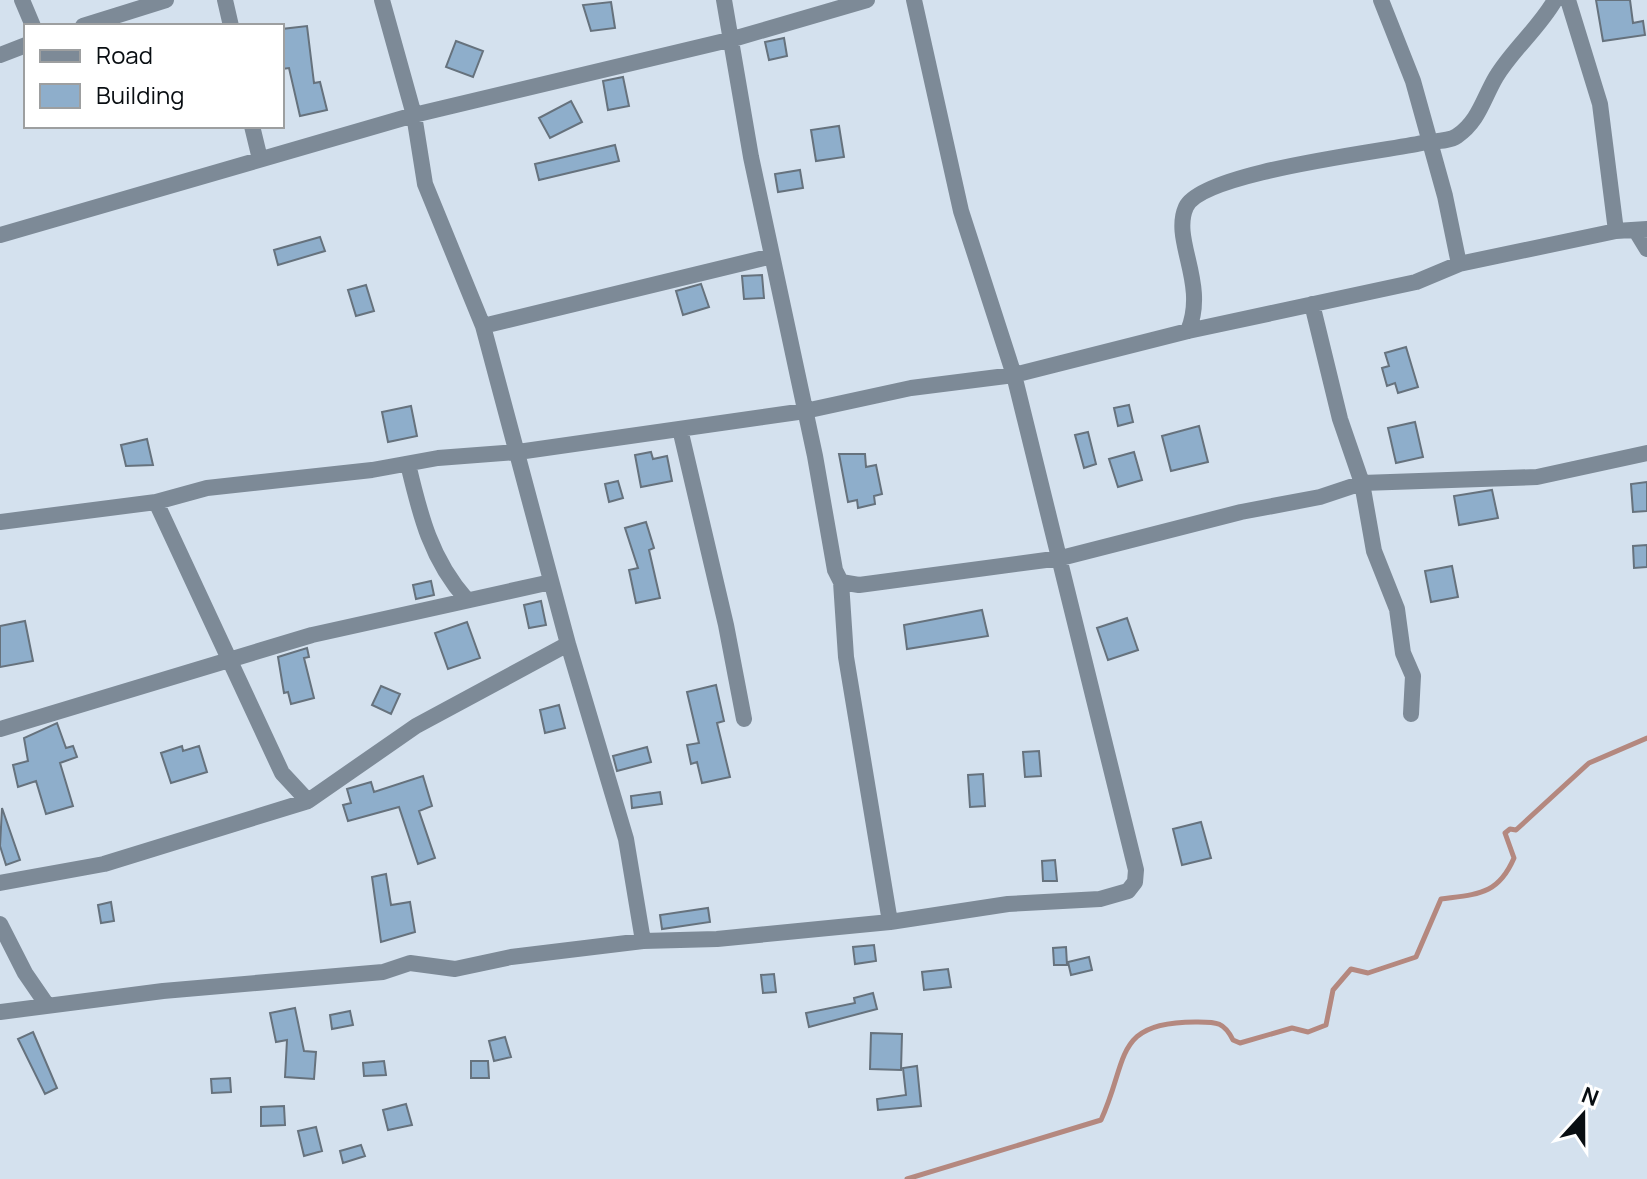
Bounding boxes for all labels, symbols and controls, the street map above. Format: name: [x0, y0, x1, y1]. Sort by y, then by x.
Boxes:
legend: [24, 24, 284, 128]
text: Road: [96, 38, 153, 71]
text: Building: [96, 78, 184, 111]
north arrow: [1543, 1075, 1623, 1155]
text: N: [1577, 1079, 1603, 1113]

